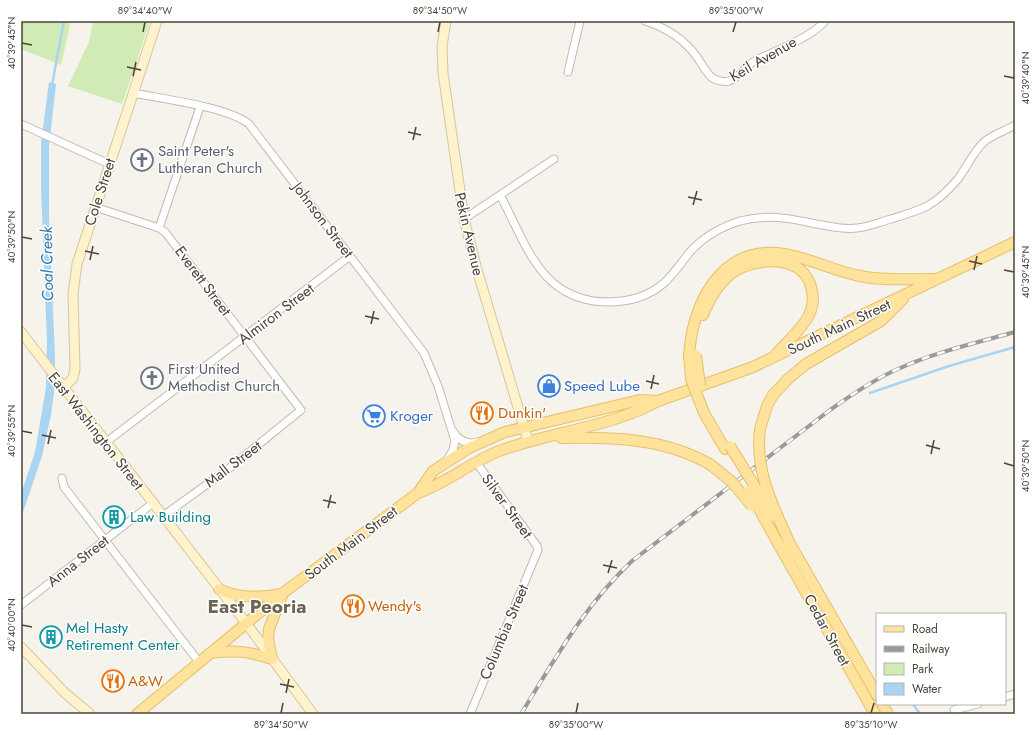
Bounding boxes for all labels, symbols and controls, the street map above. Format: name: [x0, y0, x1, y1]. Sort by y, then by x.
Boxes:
text: 89°34'40"W: [118, 3, 172, 18]
text: 89°34'50"W: [413, 3, 467, 18]
text: 89°35'00"W: [709, 3, 763, 18]
text: 40°39'45"N: [4, 17, 19, 69]
street label: Keil Avenue: [725, 31, 801, 87]
text: 40°39'40"N: [1018, 52, 1033, 104]
place label: Saint Peter's Lutheran Church: [158, 140, 262, 179]
church icon: Saint Peter's Lutheran Church: [129, 147, 155, 173]
street label: Cole Street: [79, 155, 121, 229]
street label: Johnson Street: [286, 176, 359, 263]
street label: Pekin Avenue: [449, 190, 489, 278]
text: 40°39'50"N: [4, 211, 19, 263]
water label: Coal Creek: [35, 225, 59, 302]
street label: Everett Street: [169, 241, 237, 321]
text: 40°39'45"N: [1018, 246, 1033, 298]
street label: Almiron Street: [233, 278, 319, 350]
street label: South Main Street: [784, 293, 895, 361]
place label: First United Methodist Church: [168, 358, 280, 397]
church icon: First United Methodist Church: [139, 365, 165, 391]
street label: East Washington Street: [43, 367, 149, 495]
shop icon: Speed Lube: [536, 373, 562, 399]
place label: Speed Lube: [564, 375, 640, 397]
restaurant icon: Dunkin': [469, 400, 495, 426]
place label: Dunkin': [498, 402, 546, 424]
supermarket icon: Kroger: [361, 403, 387, 429]
text: 40°39'55"N: [4, 405, 19, 457]
place label: Kroger: [390, 405, 434, 427]
street label: Mall Street: [200, 435, 267, 493]
text: 40°39'50"N: [1018, 440, 1033, 492]
street label: Silver Street: [476, 469, 538, 543]
street label: South Main Street: [300, 500, 403, 585]
building icon: Law Building: [101, 504, 127, 530]
place label: Law Building: [130, 506, 211, 528]
street label: Anna Street: [42, 530, 114, 592]
street label: Columbia Street: [474, 581, 534, 683]
street label: Cedar Street: [798, 590, 856, 670]
district label: East Peoria: [208, 593, 306, 620]
restaurant icon: Wendy's: [340, 593, 366, 619]
place label: Wendy's: [368, 595, 421, 617]
text: 40°40'00"N: [4, 598, 19, 652]
legend: [876, 613, 1006, 705]
place label: Mel Hasty Retirement Center: [66, 617, 181, 656]
text: Road: [912, 620, 938, 638]
building icon: Mel Hasty Retirement Center: [38, 624, 64, 650]
text: Railway: [912, 640, 950, 658]
text: Park: [912, 660, 934, 678]
restaurant icon: A&W: [100, 668, 126, 694]
place label: A&W: [128, 670, 163, 692]
text: Water: [912, 680, 943, 698]
text: 89°34'50"W: [254, 717, 308, 732]
text: 89°35'00"W: [549, 717, 603, 732]
text: 89°35'10"W: [845, 717, 898, 732]

